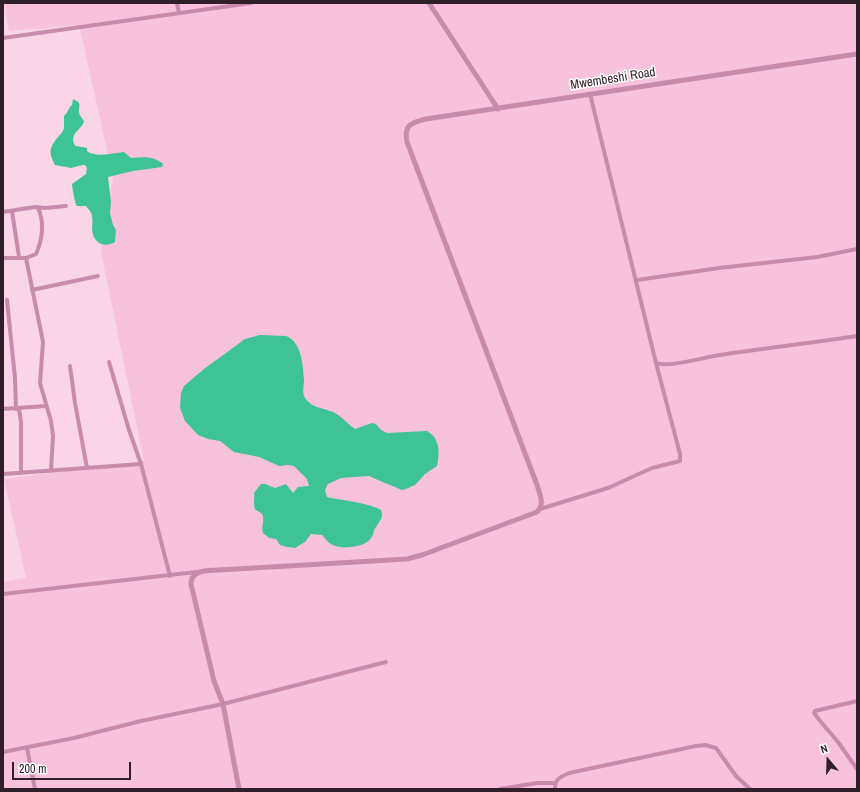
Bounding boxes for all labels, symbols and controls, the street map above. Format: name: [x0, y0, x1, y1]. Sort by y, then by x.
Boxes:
street label: Mwembeshi Road: [569, 65, 657, 93]
north arrow: [808, 740, 848, 780]
text: N: [819, 741, 829, 756]
scale bar: [14, 754, 133, 780]
text: 200 m: [19, 761, 46, 777]

